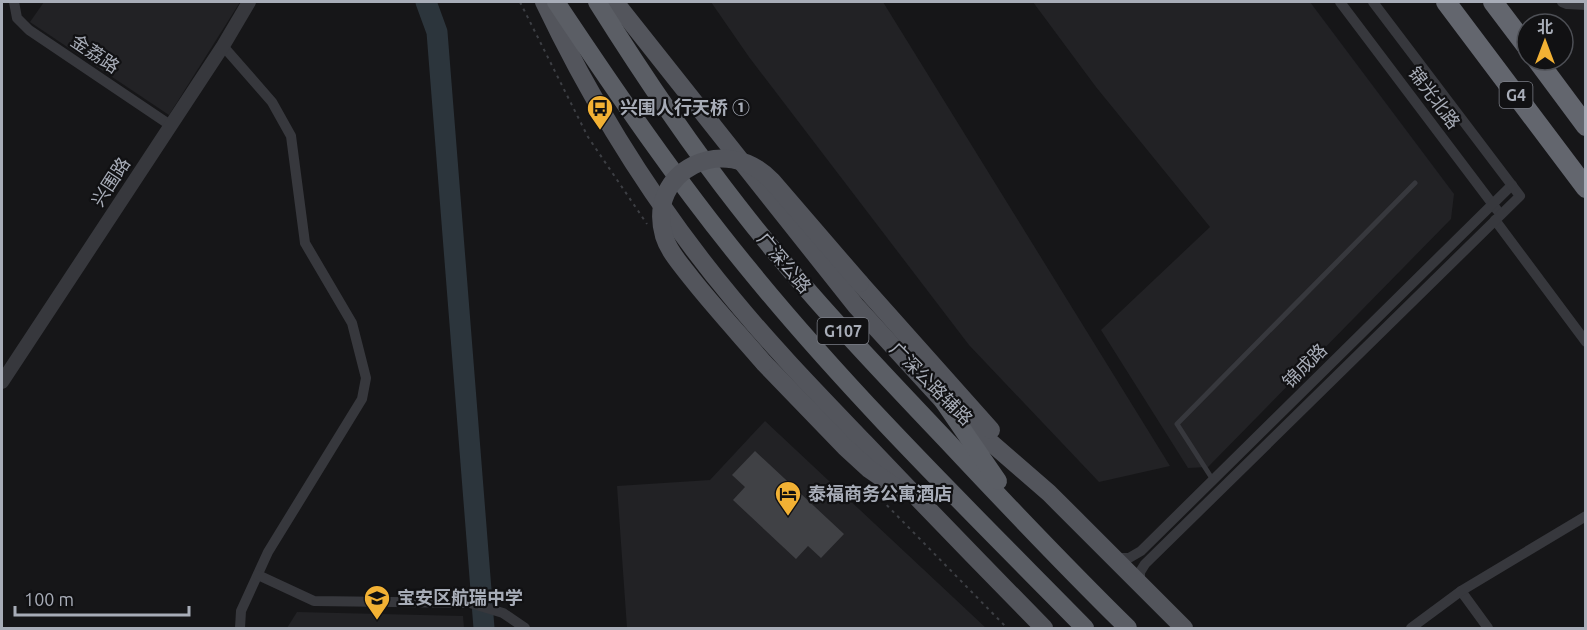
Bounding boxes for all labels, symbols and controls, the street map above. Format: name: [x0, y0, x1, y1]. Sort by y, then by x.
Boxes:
north arrow: [1515, 12, 1575, 72]
text: 北: [1537, 18, 1553, 36]
street label: 金荔路: [68, 30, 124, 77]
street label: 锦光北路: [1405, 63, 1464, 132]
road number: G4: [1500, 82, 1532, 108]
bus stop icon: 兴围人行天桥 ①: [585, 93, 615, 131]
place label: 兴围人行天桥 ①: [620, 97, 750, 117]
street label: 兴围路: [87, 153, 133, 210]
street label: 广深公路: [754, 228, 816, 296]
road number: G107: [818, 318, 868, 344]
street label: 广深公路辅路: [886, 338, 977, 429]
street label: 锦成路: [1278, 339, 1330, 391]
hotel icon: 泰福商务公寓酒店: [773, 479, 803, 517]
place label: 泰福商务公寓酒店: [808, 483, 952, 503]
scale bar: [15, 579, 189, 617]
school or university icon: 宝安区航瑞中学: [362, 583, 392, 621]
place label: 宝安区航瑞中学: [397, 587, 523, 607]
text: 100 m: [24, 589, 74, 609]

